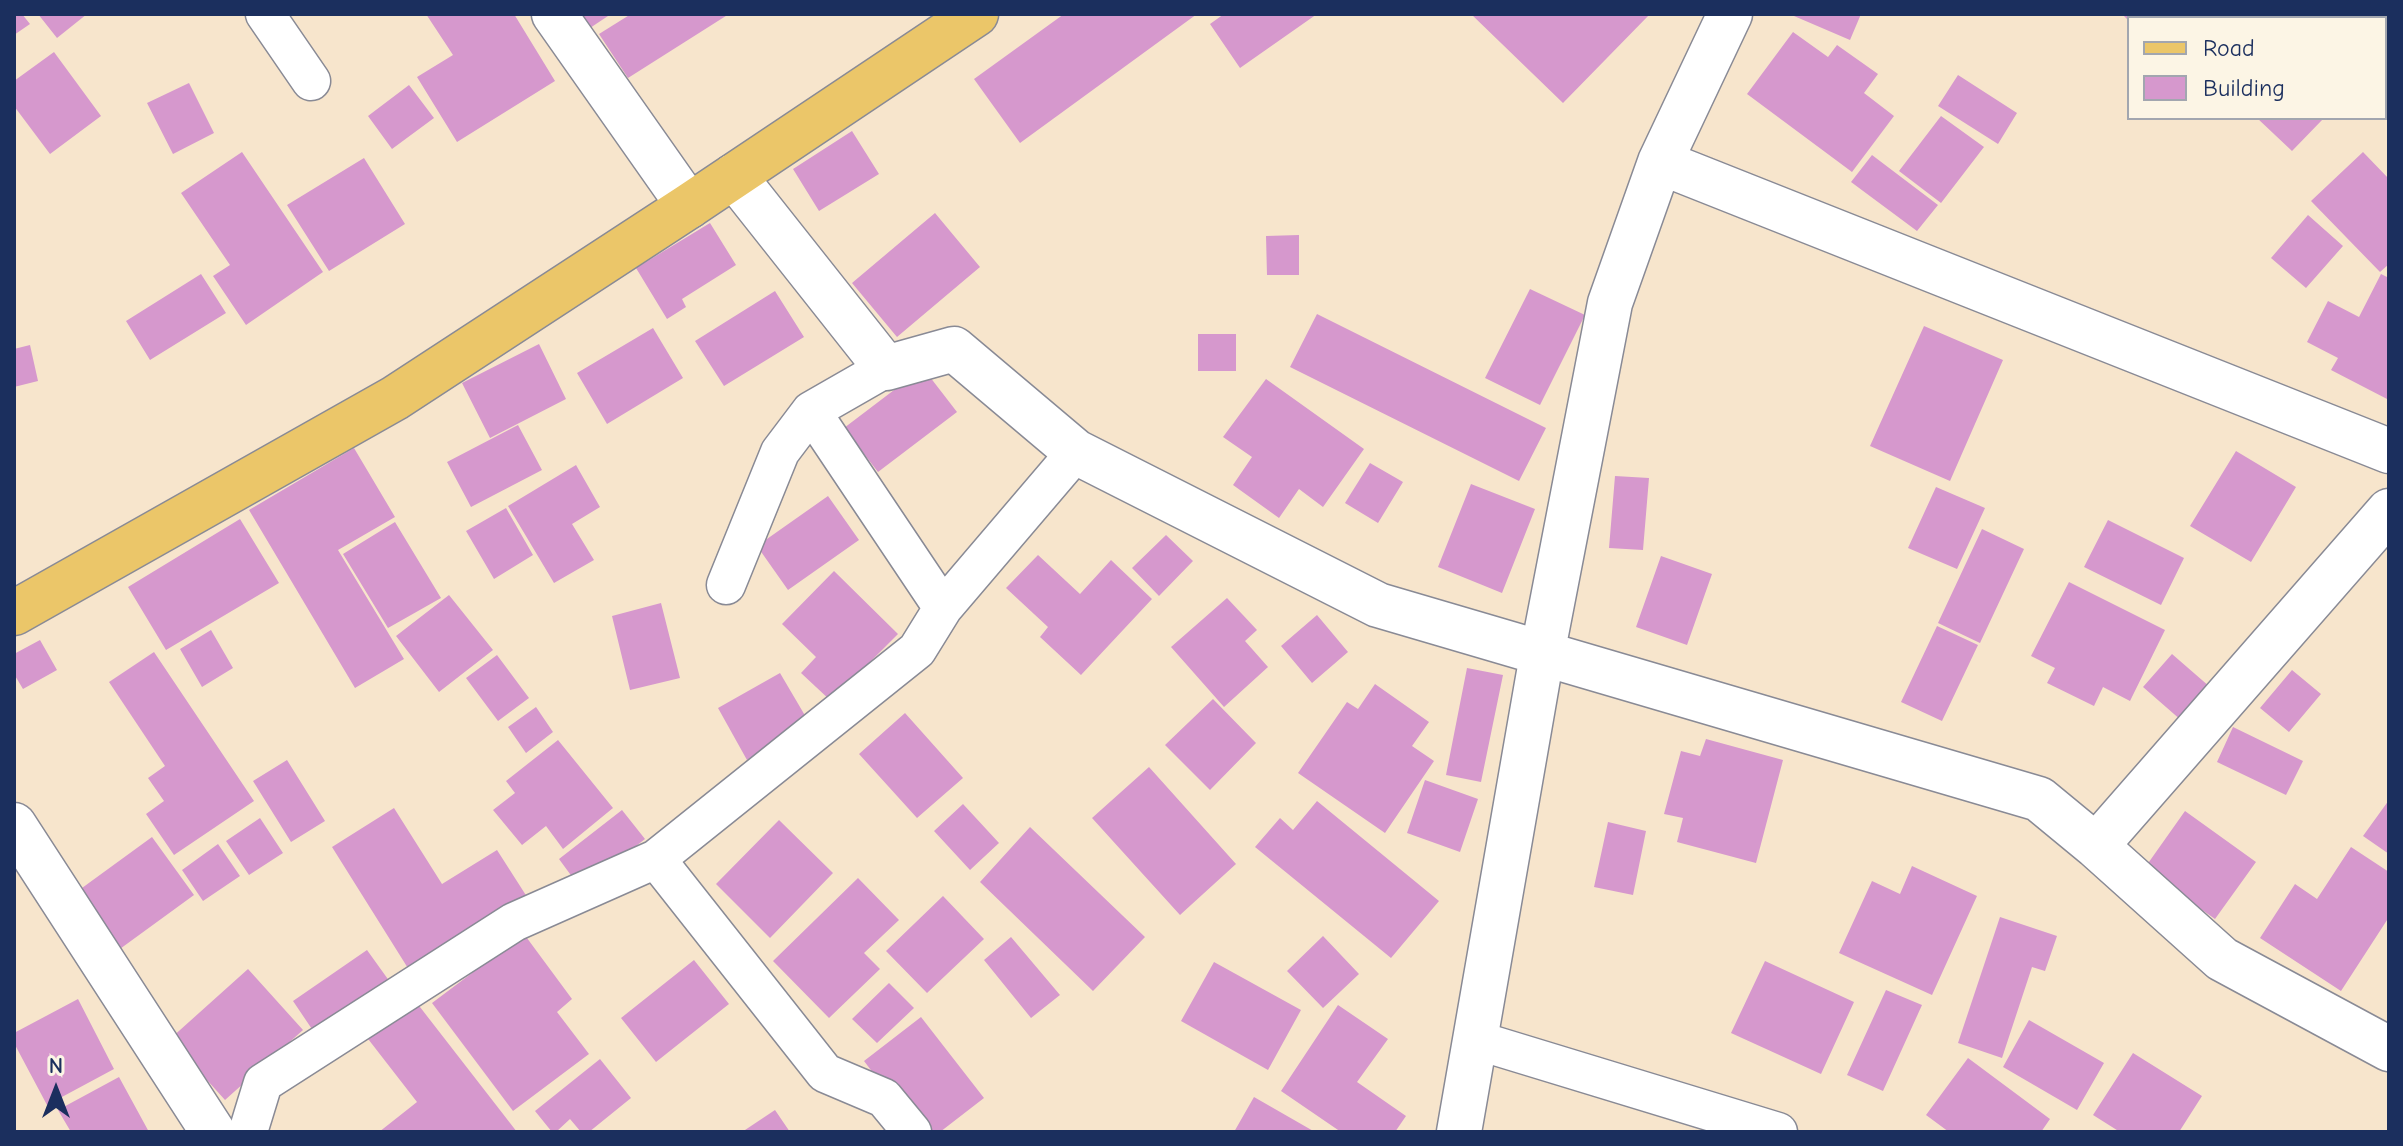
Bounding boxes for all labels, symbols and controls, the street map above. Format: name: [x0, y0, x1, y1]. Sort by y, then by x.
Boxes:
legend: [2127, 16, 2387, 120]
text: Road: [2203, 34, 2255, 62]
text: Building: [2203, 74, 2285, 102]
north arrow: [16, 1050, 96, 1130]
text: N: [49, 1053, 63, 1079]

